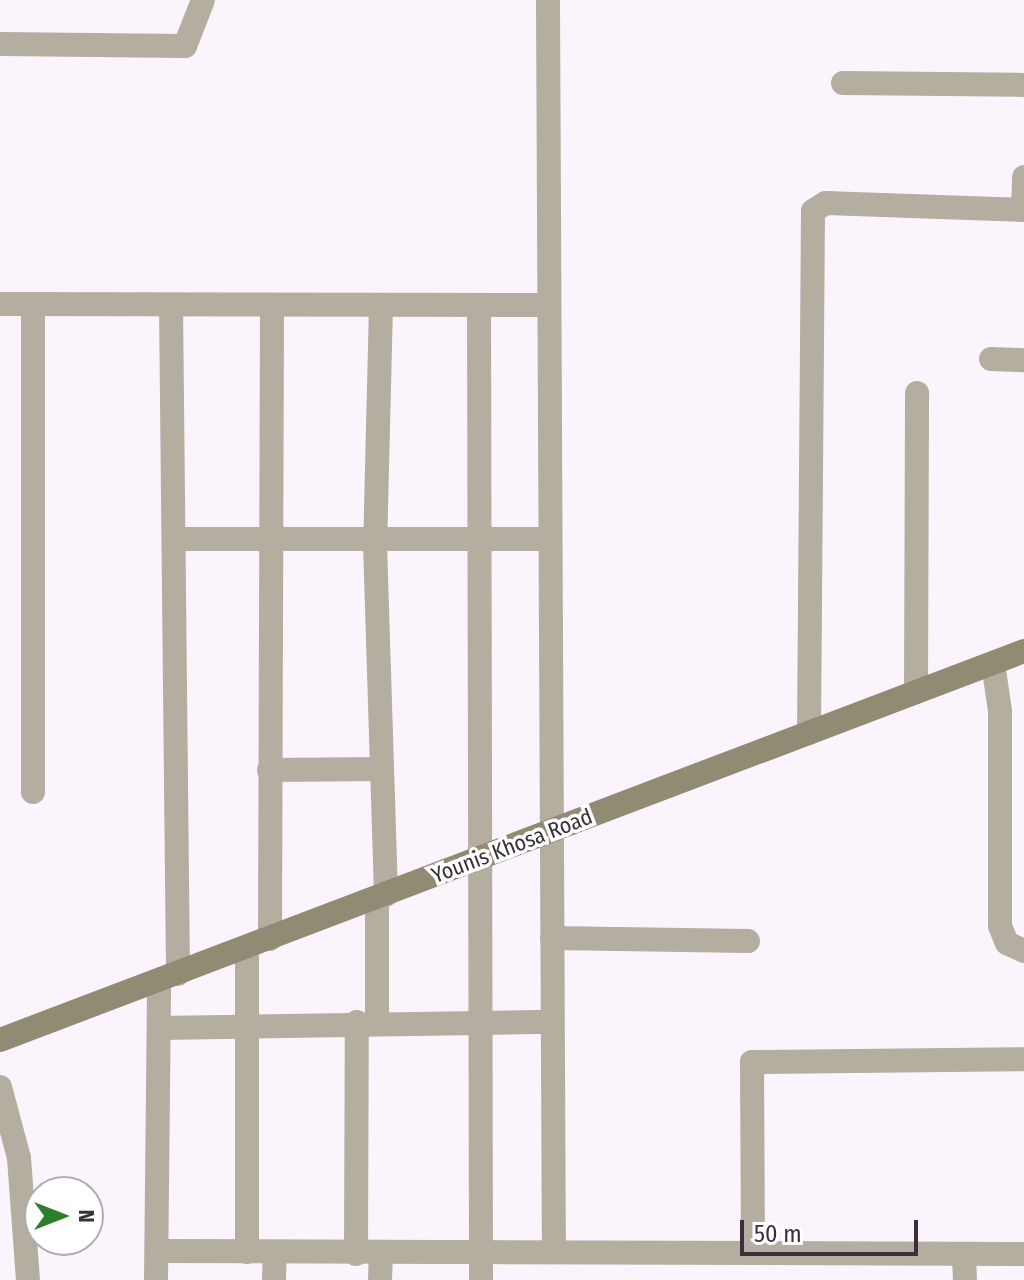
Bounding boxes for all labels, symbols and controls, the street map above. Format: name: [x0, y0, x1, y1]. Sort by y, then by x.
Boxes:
street label: Younis Khosa Road: [428, 803, 596, 889]
north arrow: [24, 1176, 104, 1256]
scale bar: [744, 1204, 922, 1254]
text: N: [73, 1209, 100, 1223]
text: 50 m: [754, 1220, 802, 1248]

